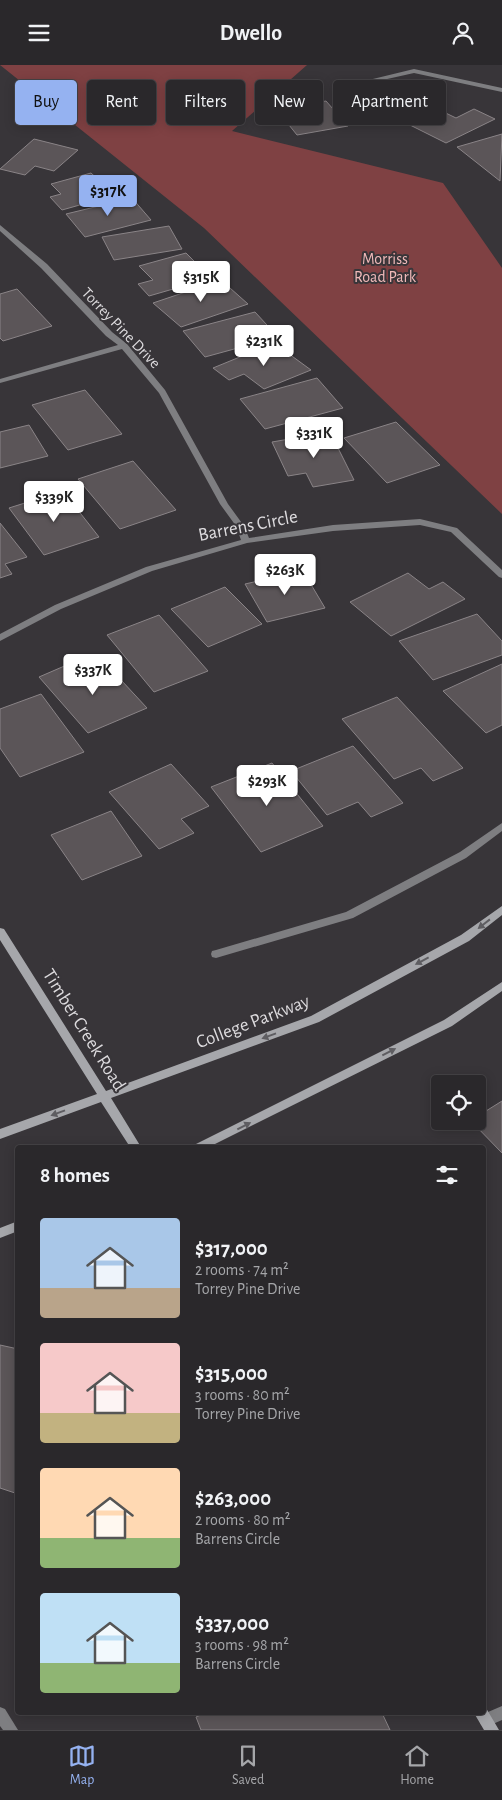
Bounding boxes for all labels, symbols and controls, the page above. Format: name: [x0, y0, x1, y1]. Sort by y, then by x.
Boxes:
icon: menu: [25, 19, 53, 47]
icon: person: [449, 19, 477, 47]
text: Dwello: [220, 22, 282, 44]
chip: Buy: [15, 80, 77, 125]
chip: Rent: [87, 80, 156, 125]
chip: Filters: [166, 80, 245, 125]
chip: New: [255, 80, 323, 125]
chip: Apartment: [333, 80, 446, 125]
pin: $317K: [73, 175, 143, 217]
text: $317K: [90, 183, 126, 199]
park label: Morriss Road Park: [354, 251, 417, 285]
pin: $315K: [166, 261, 236, 303]
text: $315K: [183, 269, 219, 285]
street label: Torrey Pine Drive: [78, 285, 163, 372]
pin: $231K: [229, 325, 299, 367]
text: $231K: [246, 333, 282, 349]
pin: $331K: [279, 417, 349, 459]
text: $331K: [296, 425, 332, 441]
pin: $339K: [19, 481, 89, 523]
text: $339K: [35, 489, 73, 505]
street label: Barrens Circle: [197, 507, 299, 545]
pin: $263K: [250, 553, 320, 596]
text: $263K: [266, 562, 304, 578]
pin: $337K: [58, 653, 128, 696]
text: $337K: [74, 662, 112, 678]
pin: $293K: [232, 765, 302, 807]
text: $293K: [248, 773, 286, 789]
one-way arrow: [477, 919, 491, 929]
one-way arrow: [416, 957, 429, 966]
street label: Timber Creek Road: [39, 966, 129, 1094]
street label: College Parkway: [194, 992, 312, 1052]
one-way arrow: [262, 1033, 277, 1040]
one-way arrow: [381, 1048, 396, 1056]
map controls: [431, 1075, 486, 1130]
button: locate: [431, 1075, 486, 1130]
one-way arrow: [50, 1109, 65, 1117]
one-way arrow: [236, 1122, 251, 1130]
icon: filters: [433, 1161, 461, 1189]
text: 8 homes: [40, 1165, 110, 1186]
icon: home: [80, 1238, 140, 1298]
text: $317,000: [195, 1238, 268, 1259]
text: 2 rooms · 74 m²: [195, 1262, 289, 1278]
text: Torrey Pine Drive: [195, 1281, 300, 1297]
icon: home: [80, 1363, 140, 1423]
text: $315,000: [195, 1363, 268, 1384]
text: 3 rooms · 80 m²: [195, 1387, 290, 1403]
text: Torrey Pine Drive: [195, 1406, 300, 1422]
icon: home: [80, 1488, 140, 1548]
text: $263,000: [195, 1488, 271, 1509]
text: 2 rooms · 80 m²: [195, 1512, 290, 1528]
text: Barrens Circle: [195, 1531, 280, 1547]
icon: home: [80, 1613, 140, 1673]
text: $337,000: [195, 1613, 269, 1634]
text: 3 rooms · 98 m²: [195, 1637, 289, 1653]
text: Barrens Circle: [195, 1656, 280, 1672]
tab: Map: [68, 1742, 96, 1789]
tab: Saved: [232, 1742, 264, 1789]
tab: Home: [400, 1742, 434, 1789]

